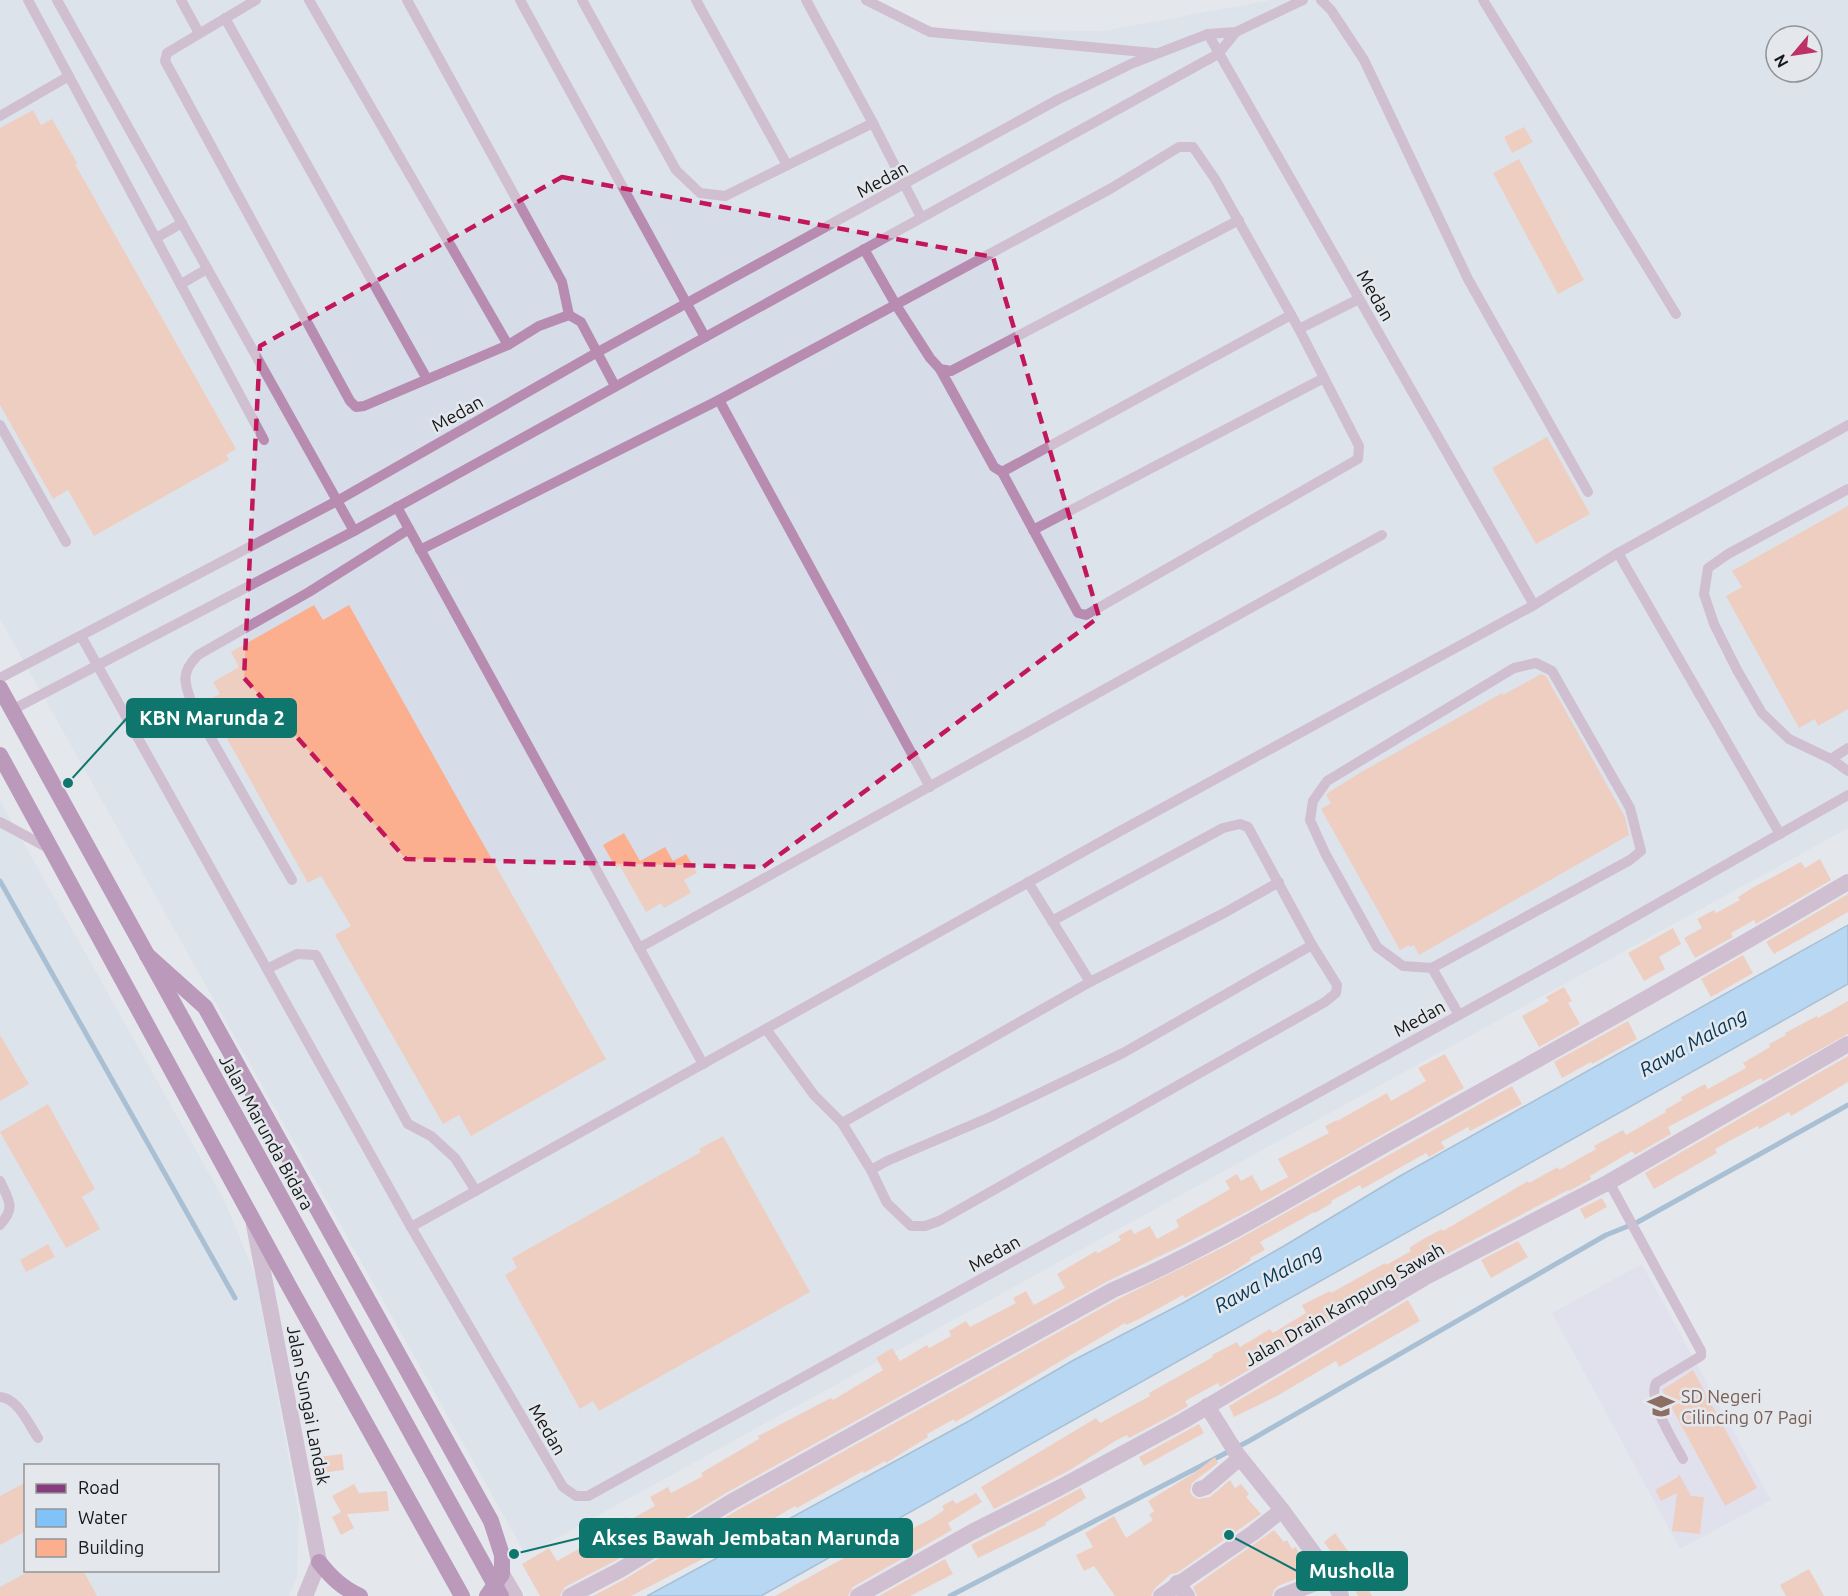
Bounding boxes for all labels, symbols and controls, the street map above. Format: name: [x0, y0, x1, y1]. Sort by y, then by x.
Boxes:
north arrow: [1764, 24, 1824, 84]
text: N: [1770, 52, 1792, 71]
street label: Medan: [853, 157, 911, 201]
street label: Medan: [1353, 266, 1399, 324]
street label: Medan: [428, 391, 486, 435]
callout: KBN Marunda 2: [127, 699, 296, 737]
text: KBN Marunda 2: [139, 706, 285, 729]
street label: Medan: [1390, 996, 1448, 1040]
water label: Rawa Malang: [1635, 1003, 1751, 1081]
street label: Jalan Marunda Bidara: [216, 1051, 318, 1213]
street label: Medan: [965, 1231, 1023, 1275]
street label: Jalan Drain Kampung Sawah: [1240, 1238, 1448, 1370]
water label: Rawa Malang: [1210, 1239, 1326, 1317]
street label: Jalan Sungai Landak: [284, 1323, 334, 1487]
place label: SD Negeri Cilincing 07 Pagi: [1681, 1386, 1812, 1427]
school or university icon: SD Negeri Cilincing 07 Pagi: [1646, 1391, 1676, 1421]
street label: Medan: [525, 1400, 571, 1458]
legend: [24, 1464, 219, 1572]
text: Road: [78, 1477, 120, 1497]
text: Water: [78, 1507, 128, 1527]
callout: Akses Bawah Jembatan Marunda: [580, 1519, 912, 1557]
text: Akses Bawah Jembatan Marunda: [592, 1526, 900, 1549]
text: Building: [78, 1537, 144, 1557]
callout: Musholla: [1297, 1552, 1407, 1590]
text: Musholla: [1309, 1559, 1395, 1582]

